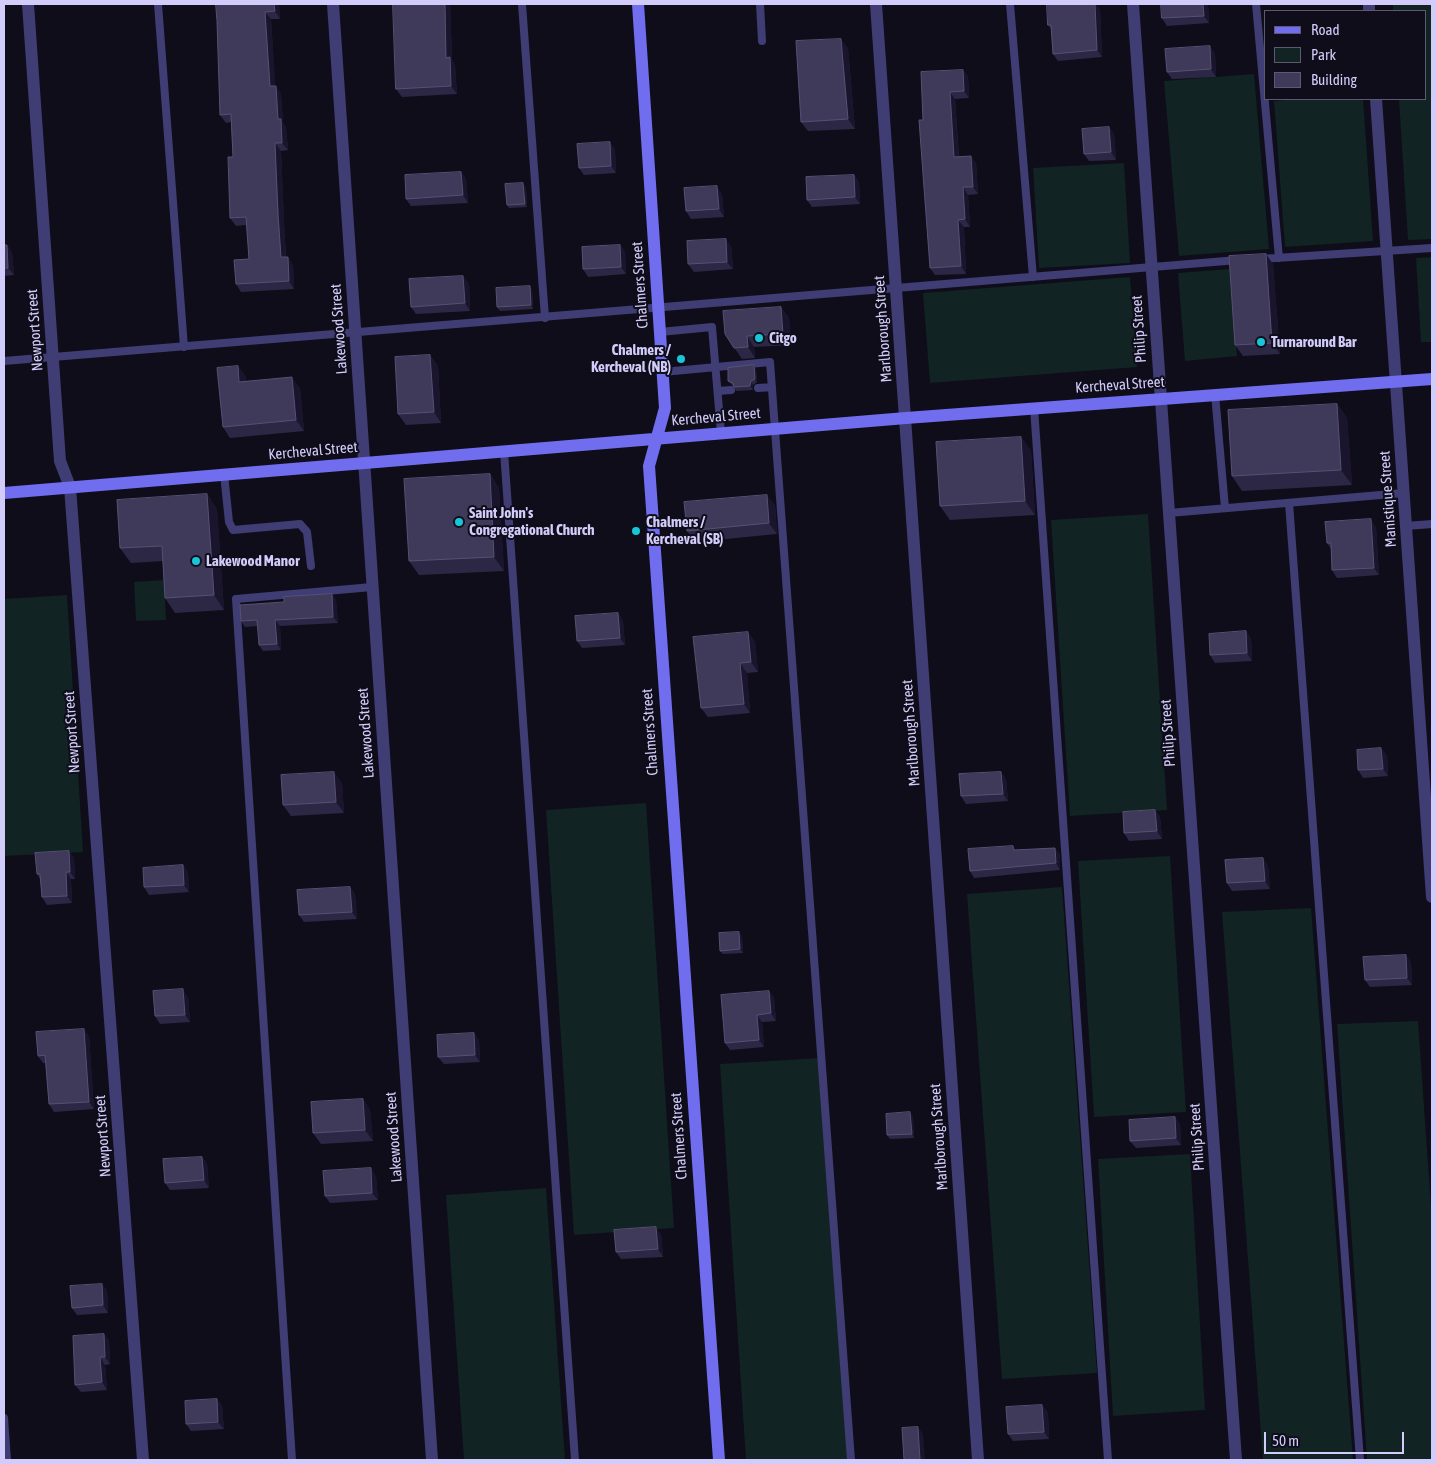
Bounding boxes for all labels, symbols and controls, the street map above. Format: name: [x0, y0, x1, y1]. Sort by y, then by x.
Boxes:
legend: [1264, 10, 1426, 100]
text: Road: [1311, 21, 1340, 38]
text: Park: [1311, 46, 1336, 63]
text: Building: [1311, 71, 1357, 88]
street label: Chalmers Street: [628, 241, 652, 329]
street label: Marlborough Street: [870, 275, 896, 383]
street label: Lakewood Street: [327, 283, 351, 375]
street label: Newport Street: [23, 288, 47, 372]
street label: Philip Street: [1128, 295, 1150, 363]
place label: Citgo: [769, 329, 797, 347]
marker: Citgo: [753, 332, 765, 344]
place label: Turnaround Bar: [1271, 333, 1356, 351]
marker: Turnaround Bar: [1255, 336, 1267, 348]
place label: Chalmers / Kercheval (NB): [591, 341, 671, 376]
marker: Chalmers / Kercheval (NB): [675, 353, 687, 365]
street label: Kercheval Street: [1075, 373, 1165, 397]
street label: Kercheval Street: [671, 404, 761, 430]
street label: Kercheval Street: [268, 438, 358, 464]
street label: Manistique Street: [1376, 450, 1400, 548]
place label: Saint John's Congregational Church: [469, 504, 595, 539]
place label: Chalmers / Kercheval (SB): [646, 513, 723, 548]
marker: Saint John's Congregational Church: [453, 516, 465, 528]
marker: Chalmers / Kercheval (SB): [630, 525, 642, 537]
place label: Lakewood Manor: [206, 552, 300, 570]
marker: Lakewood Manor: [190, 555, 202, 567]
street label: Marlborough Street: [898, 679, 924, 787]
street label: Lakewood Street: [354, 687, 378, 779]
street label: Chalmers Street: [638, 688, 662, 776]
street label: Newport Street: [60, 690, 84, 774]
street label: Philip Street: [1157, 699, 1179, 767]
street label: Marlborough Street: [926, 1083, 952, 1191]
street label: Lakewood Street: [382, 1091, 406, 1183]
street label: Chalmers Street: [667, 1092, 691, 1180]
street label: Newport Street: [91, 1094, 115, 1178]
street label: Philip Street: [1186, 1103, 1208, 1171]
scale bar: [1266, 1422, 1406, 1454]
text: 50 m: [1272, 1432, 1299, 1449]

